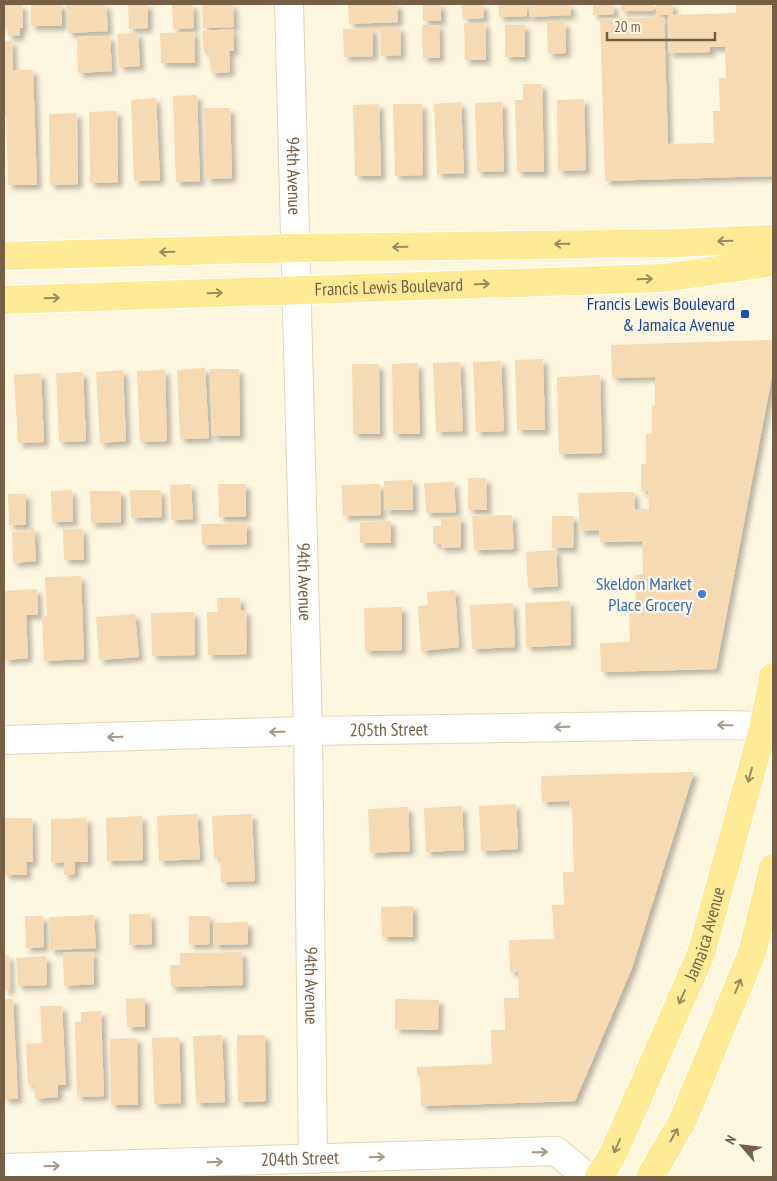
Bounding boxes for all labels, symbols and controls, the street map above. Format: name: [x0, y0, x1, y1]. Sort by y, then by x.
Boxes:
scale bar: [607, 10, 714, 42]
text: 20 m: [614, 17, 640, 36]
street label: 94th Avenue: [281, 137, 307, 215]
one-way arrow: [717, 236, 733, 245]
one-way arrow: [554, 239, 570, 249]
one-way arrow: [392, 242, 408, 251]
one-way arrow: [159, 247, 175, 256]
street label: Francis Lewis Boulevard: [314, 273, 463, 301]
one-way arrow: [636, 274, 652, 284]
one-way arrow: [474, 280, 490, 289]
one-way arrow: [206, 288, 223, 298]
place label: Francis Lewis Boulevard & Jamaica Avenue: [587, 292, 735, 336]
one-way arrow: [44, 294, 60, 303]
marker: Francis Lewis Boulevard & Jamaica Avenue: [739, 308, 751, 320]
street label: 94th Avenue: [292, 543, 317, 621]
place label: Skeldon Market Place Grocery: [596, 572, 692, 616]
marker: Skeldon Market Place Grocery: [696, 588, 708, 600]
street label: 205th Street: [350, 717, 428, 741]
one-way arrow: [717, 720, 733, 730]
one-way arrow: [554, 722, 570, 732]
one-way arrow: [269, 727, 286, 737]
one-way arrow: [107, 732, 123, 742]
one-way arrow: [745, 767, 755, 783]
street label: Jamaica Avenue: [678, 884, 730, 985]
street label: 94th Avenue: [300, 947, 323, 1025]
one-way arrow: [734, 979, 744, 994]
one-way arrow: [677, 989, 687, 1004]
north arrow: [717, 1121, 767, 1171]
one-way arrow: [670, 1128, 680, 1143]
text: N: [721, 1132, 740, 1147]
one-way arrow: [611, 1138, 621, 1153]
street label: 204th Street: [260, 1146, 339, 1171]
one-way arrow: [532, 1147, 548, 1156]
one-way arrow: [369, 1152, 385, 1162]
one-way arrow: [206, 1157, 223, 1167]
one-way arrow: [44, 1162, 60, 1171]

